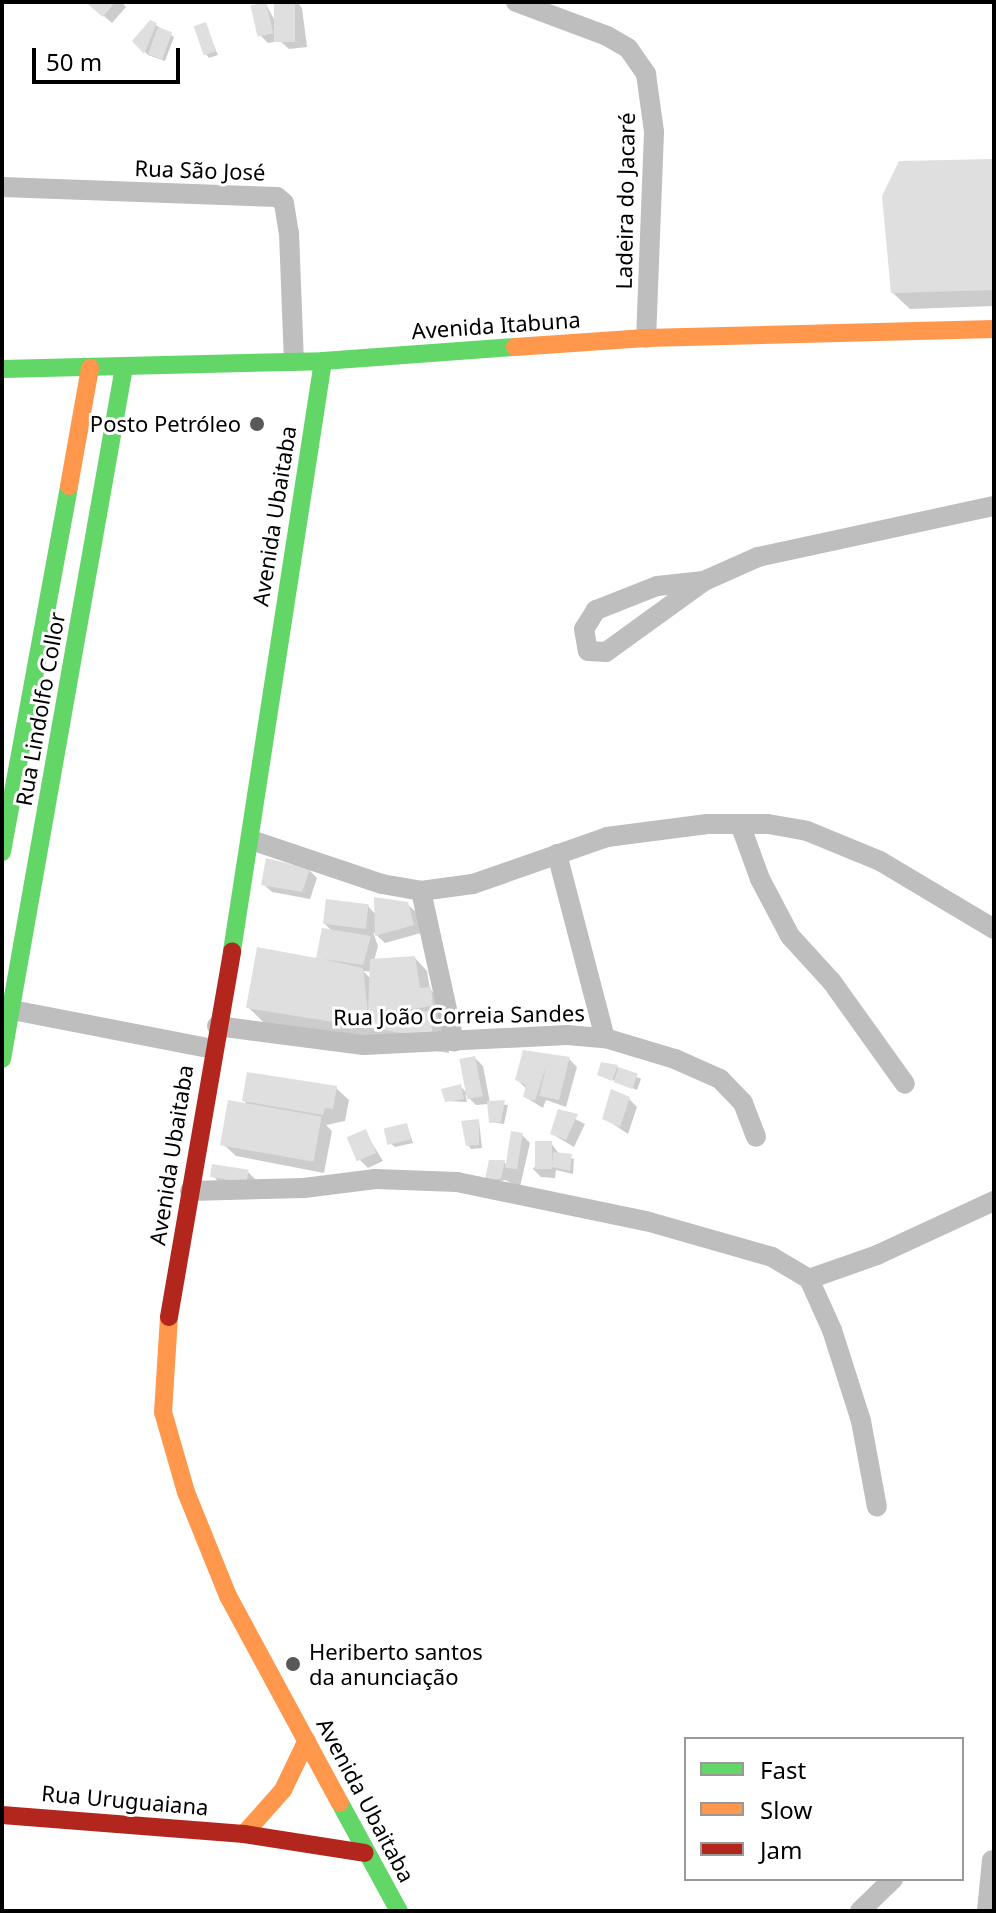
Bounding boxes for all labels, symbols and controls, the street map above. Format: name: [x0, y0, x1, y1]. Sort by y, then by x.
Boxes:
scale bar: [36, 32, 184, 82]
text: 50 m: [46, 45, 102, 78]
street label: Ladeira do Jacaré: [610, 112, 640, 290]
street label: Rua São José: [134, 155, 266, 185]
street label: Avenida Itabuna: [411, 306, 581, 344]
place label: Posto Petróleo: [90, 411, 241, 437]
marker: Posto Petróleo: [248, 415, 266, 433]
street label: Avenida Ubaitaba: [247, 424, 301, 608]
street label: Rua Lindolfo Collor: [10, 610, 70, 808]
street label: Rua João Correia Sandes: [333, 1000, 585, 1030]
street label: Avenida Ubaitaba: [144, 1063, 198, 1247]
place label: Heriberto santos da anunciação: [309, 1638, 483, 1690]
marker: Heriberto santos da anunciação: [284, 1655, 302, 1673]
street label: Avenida Ubaitaba: [312, 1713, 420, 1887]
legend: [684, 1737, 964, 1881]
text: Fast: [760, 1753, 806, 1786]
street label: Rua Uruguaiana: [40, 1780, 210, 1820]
text: Slow: [760, 1793, 812, 1826]
text: Jam: [760, 1833, 802, 1866]

